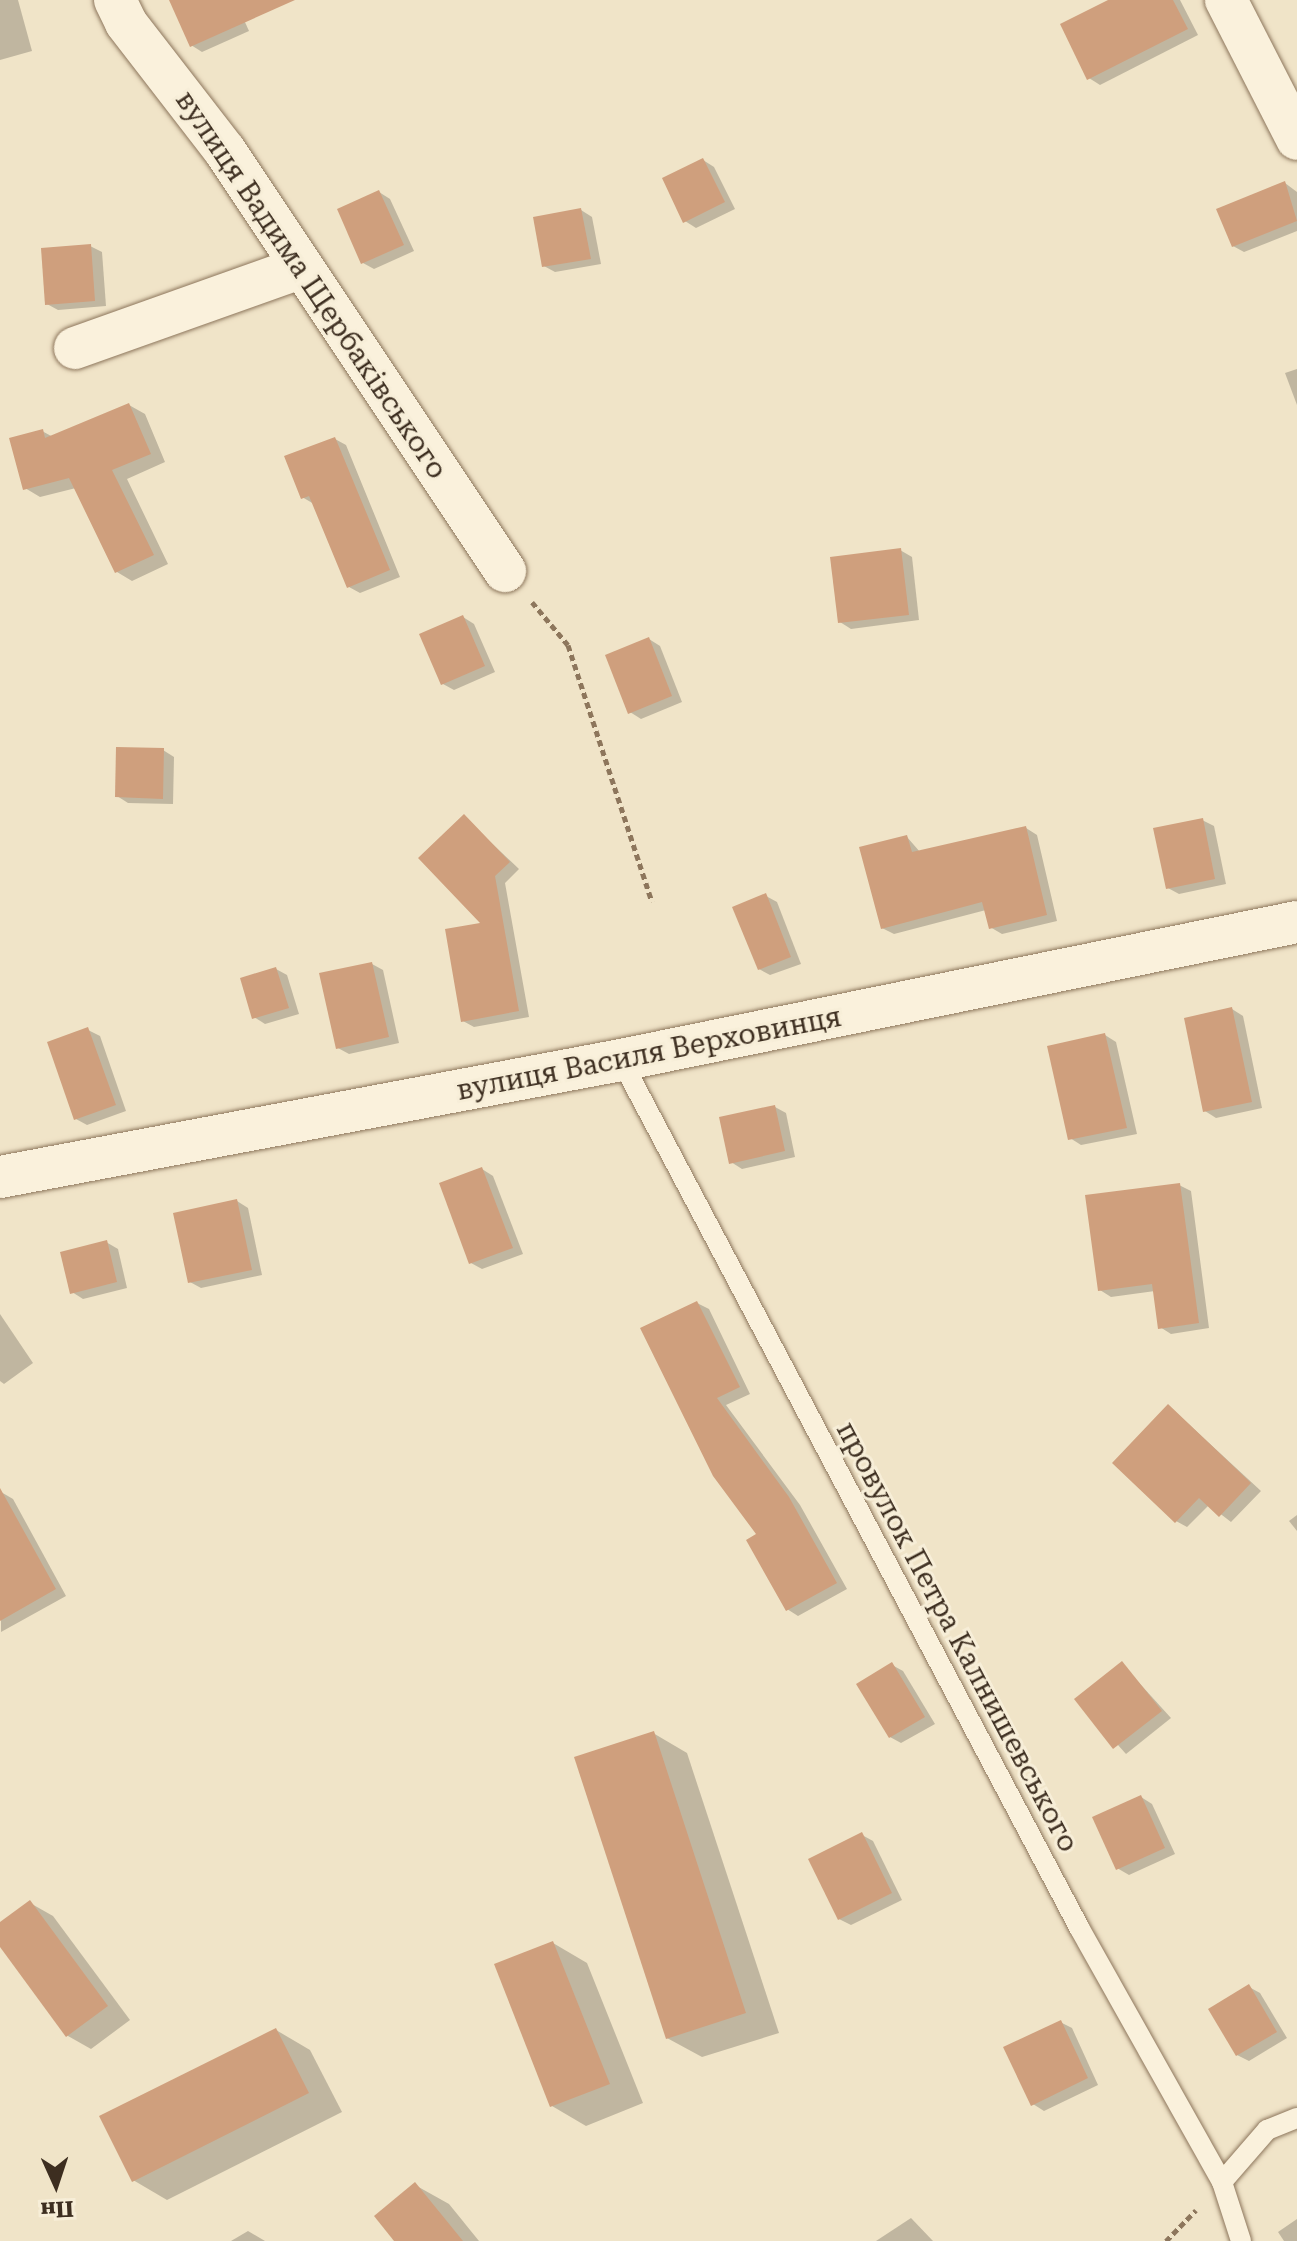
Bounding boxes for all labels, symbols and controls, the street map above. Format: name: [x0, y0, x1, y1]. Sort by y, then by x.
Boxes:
street label: вулиця Вадима Щербаківського: [168, 85, 454, 485]
street label: вулиця Василя Верховинця: [454, 1000, 844, 1108]
street label: провулок Петра Калнишевського: [829, 1416, 1085, 1858]
north arrow: [16, 2145, 96, 2225]
text: Пн: [40, 2196, 74, 2223]

